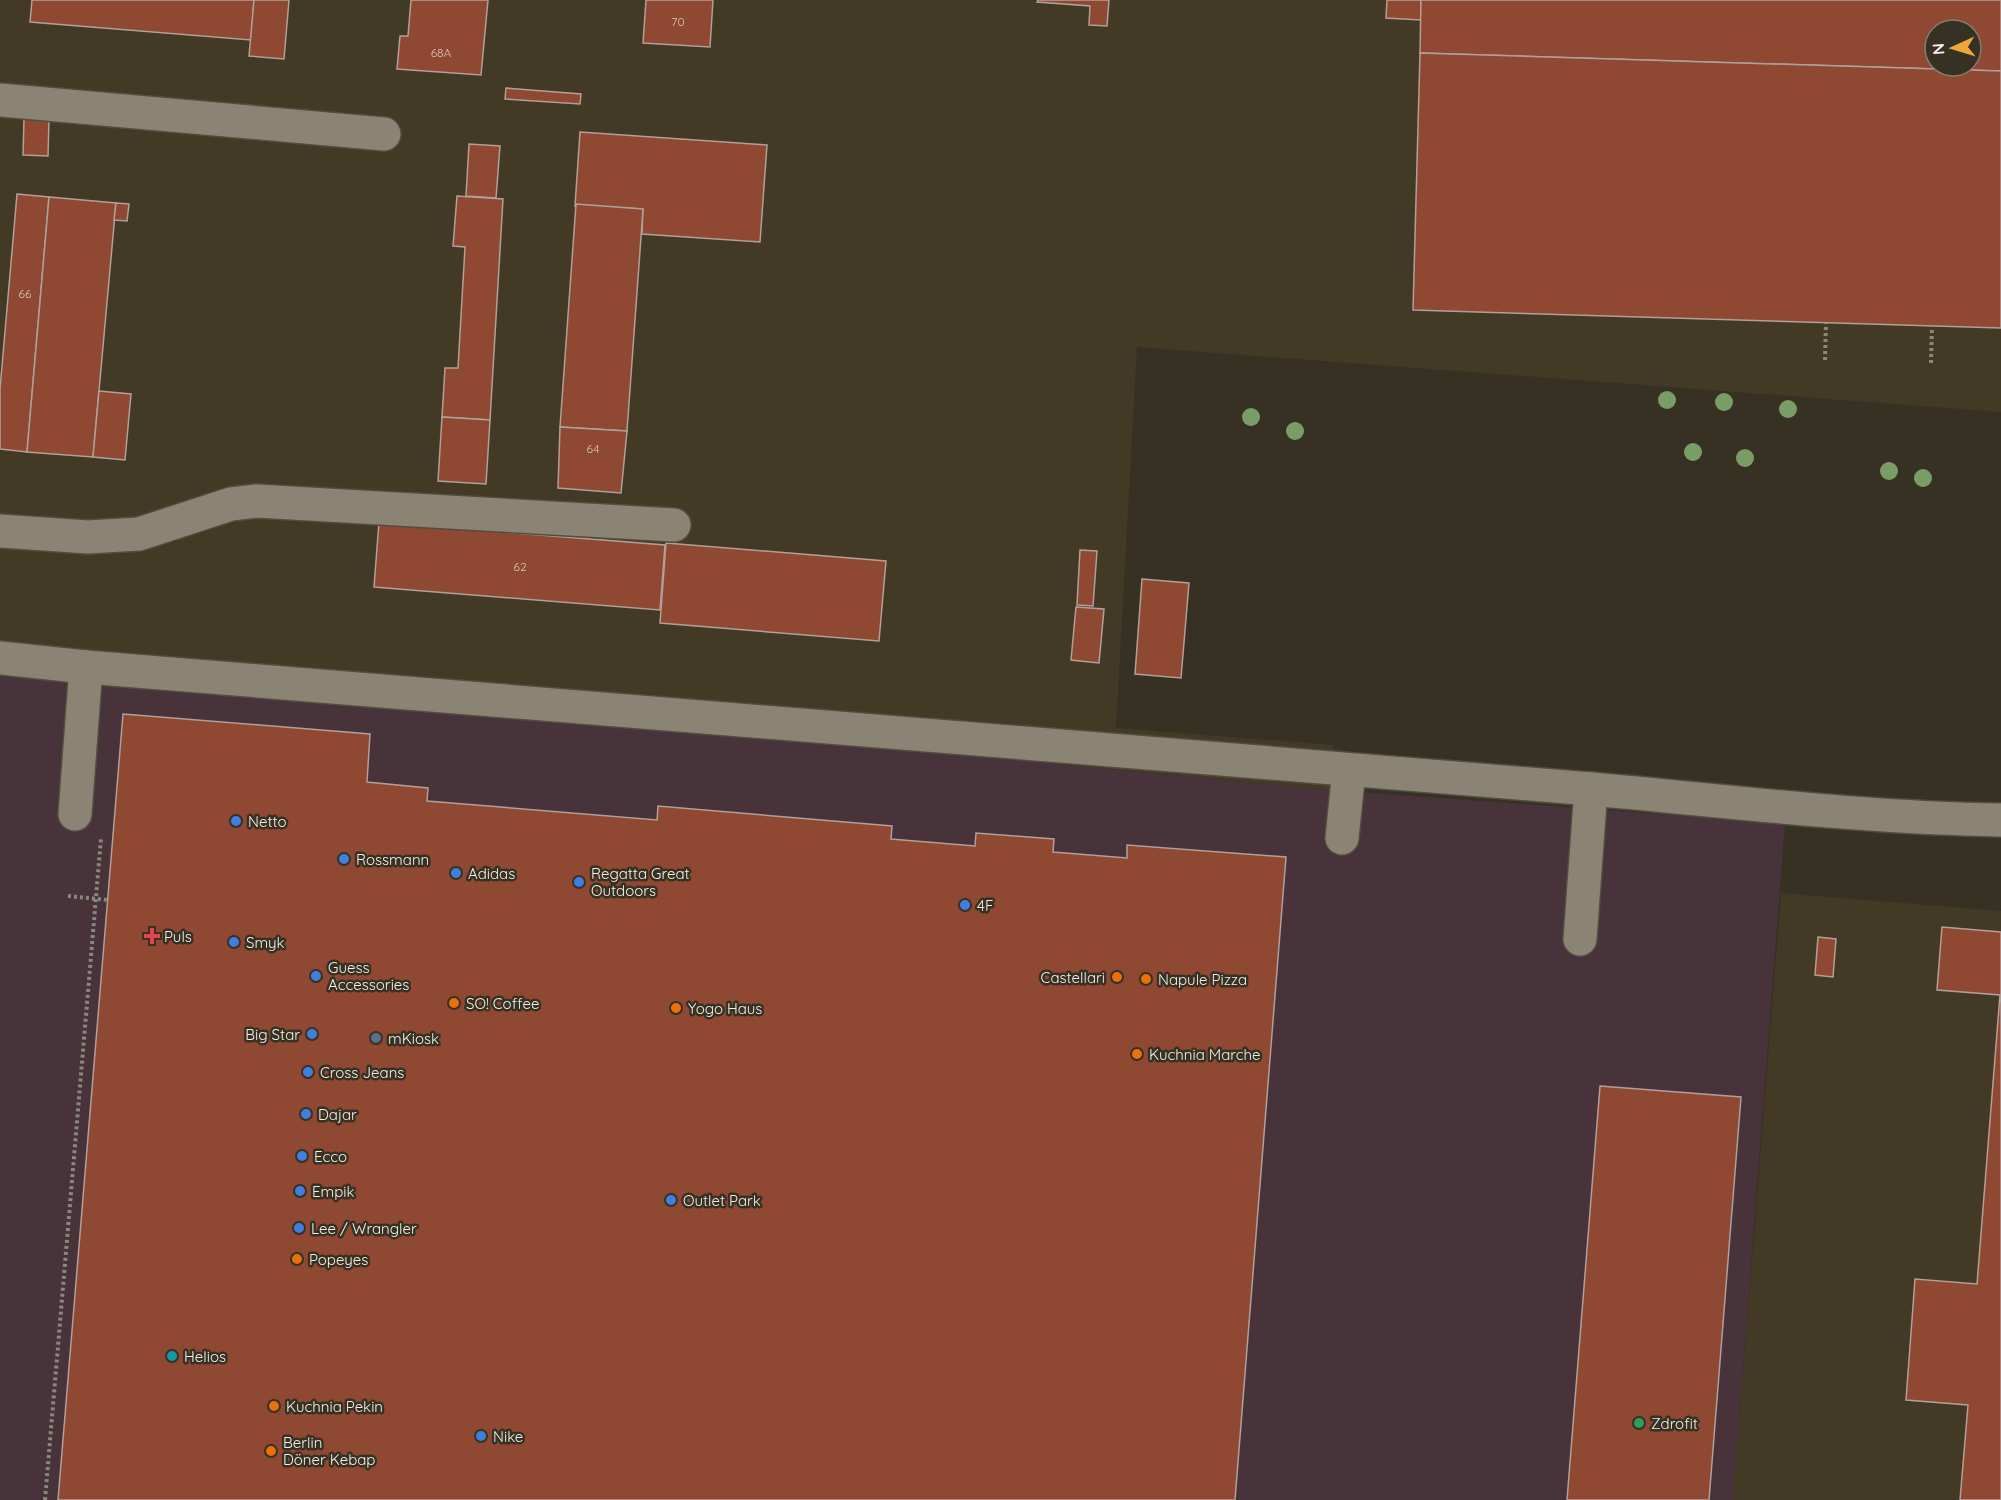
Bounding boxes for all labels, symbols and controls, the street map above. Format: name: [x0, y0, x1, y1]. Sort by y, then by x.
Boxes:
house number: 70: [671, 14, 685, 29]
north arrow: [1923, 18, 1983, 78]
text: N: [1928, 42, 1948, 56]
house number: 68A: [431, 45, 452, 60]
house number: 66: [19, 286, 32, 301]
house number: 64: [587, 441, 599, 456]
house number: 62: [513, 559, 527, 574]
place label: Netto: [248, 812, 287, 831]
marker: Netto: [229, 814, 243, 828]
place label: Rossmann: [356, 850, 429, 869]
marker: Rossmann: [337, 852, 351, 866]
place label: Adidas: [468, 864, 515, 883]
place label: Regatta Great Outdoors: [591, 864, 690, 900]
marker: Adidas: [449, 866, 463, 880]
marker: Regatta Great Outdoors: [572, 875, 586, 889]
place label: 4F: [977, 896, 993, 915]
marker: 4F: [958, 898, 972, 912]
place label: Puls: [164, 927, 192, 946]
marker: Puls: [145, 929, 159, 943]
place label: Smyk: [246, 933, 285, 952]
marker: Smyk: [227, 935, 241, 949]
place label: Guess Accessories: [328, 958, 409, 994]
place label: Castellari: [1041, 968, 1105, 987]
marker: Guess Accessories: [309, 969, 323, 983]
marker: Castellari: [1110, 970, 1124, 984]
place label: Napule Pizza: [1158, 970, 1247, 989]
marker: Napule Pizza: [1139, 972, 1153, 986]
place label: SO! Coffee: [466, 994, 539, 1013]
marker: SO! Coffee: [447, 996, 461, 1010]
place label: Yogo Haus: [688, 999, 762, 1018]
marker: Yogo Haus: [669, 1001, 683, 1015]
place label: Big Star: [245, 1025, 300, 1044]
marker: Big Star: [305, 1027, 319, 1041]
place label: mKiosk: [388, 1029, 439, 1048]
marker: mKiosk: [369, 1031, 383, 1045]
place label: Kuchnia Marche: [1149, 1045, 1261, 1064]
marker: Kuchnia Marche: [1130, 1047, 1144, 1061]
place label: Cross Jeans: [320, 1063, 404, 1082]
marker: Cross Jeans: [301, 1065, 315, 1079]
place label: Dajar: [318, 1105, 357, 1124]
marker: Dajar: [299, 1107, 313, 1121]
place label: Ecco: [314, 1147, 347, 1166]
marker: Ecco: [295, 1149, 309, 1163]
place label: Empik: [312, 1182, 355, 1201]
marker: Empik: [293, 1184, 307, 1198]
place label: Outlet Park: [683, 1191, 761, 1210]
marker: Outlet Park: [664, 1193, 678, 1207]
place label: Lee / Wrangler: [311, 1219, 417, 1238]
marker: Lee / Wrangler: [292, 1221, 306, 1235]
place label: Popeyes: [309, 1250, 368, 1269]
marker: Popeyes: [290, 1252, 304, 1266]
place label: Helios: [184, 1347, 226, 1366]
marker: Helios: [165, 1349, 179, 1363]
place label: Kuchnia Pekin: [286, 1397, 383, 1416]
marker: Kuchnia Pekin: [267, 1399, 281, 1413]
place label: Zdrofit: [1651, 1414, 1698, 1433]
marker: Zdrofit: [1632, 1416, 1646, 1430]
place label: Nike: [493, 1427, 523, 1446]
marker: Nike: [474, 1429, 488, 1443]
place label: Berlin Döner Kebap: [283, 1433, 375, 1469]
marker: Berlin Döner Kebap: [264, 1444, 278, 1458]

